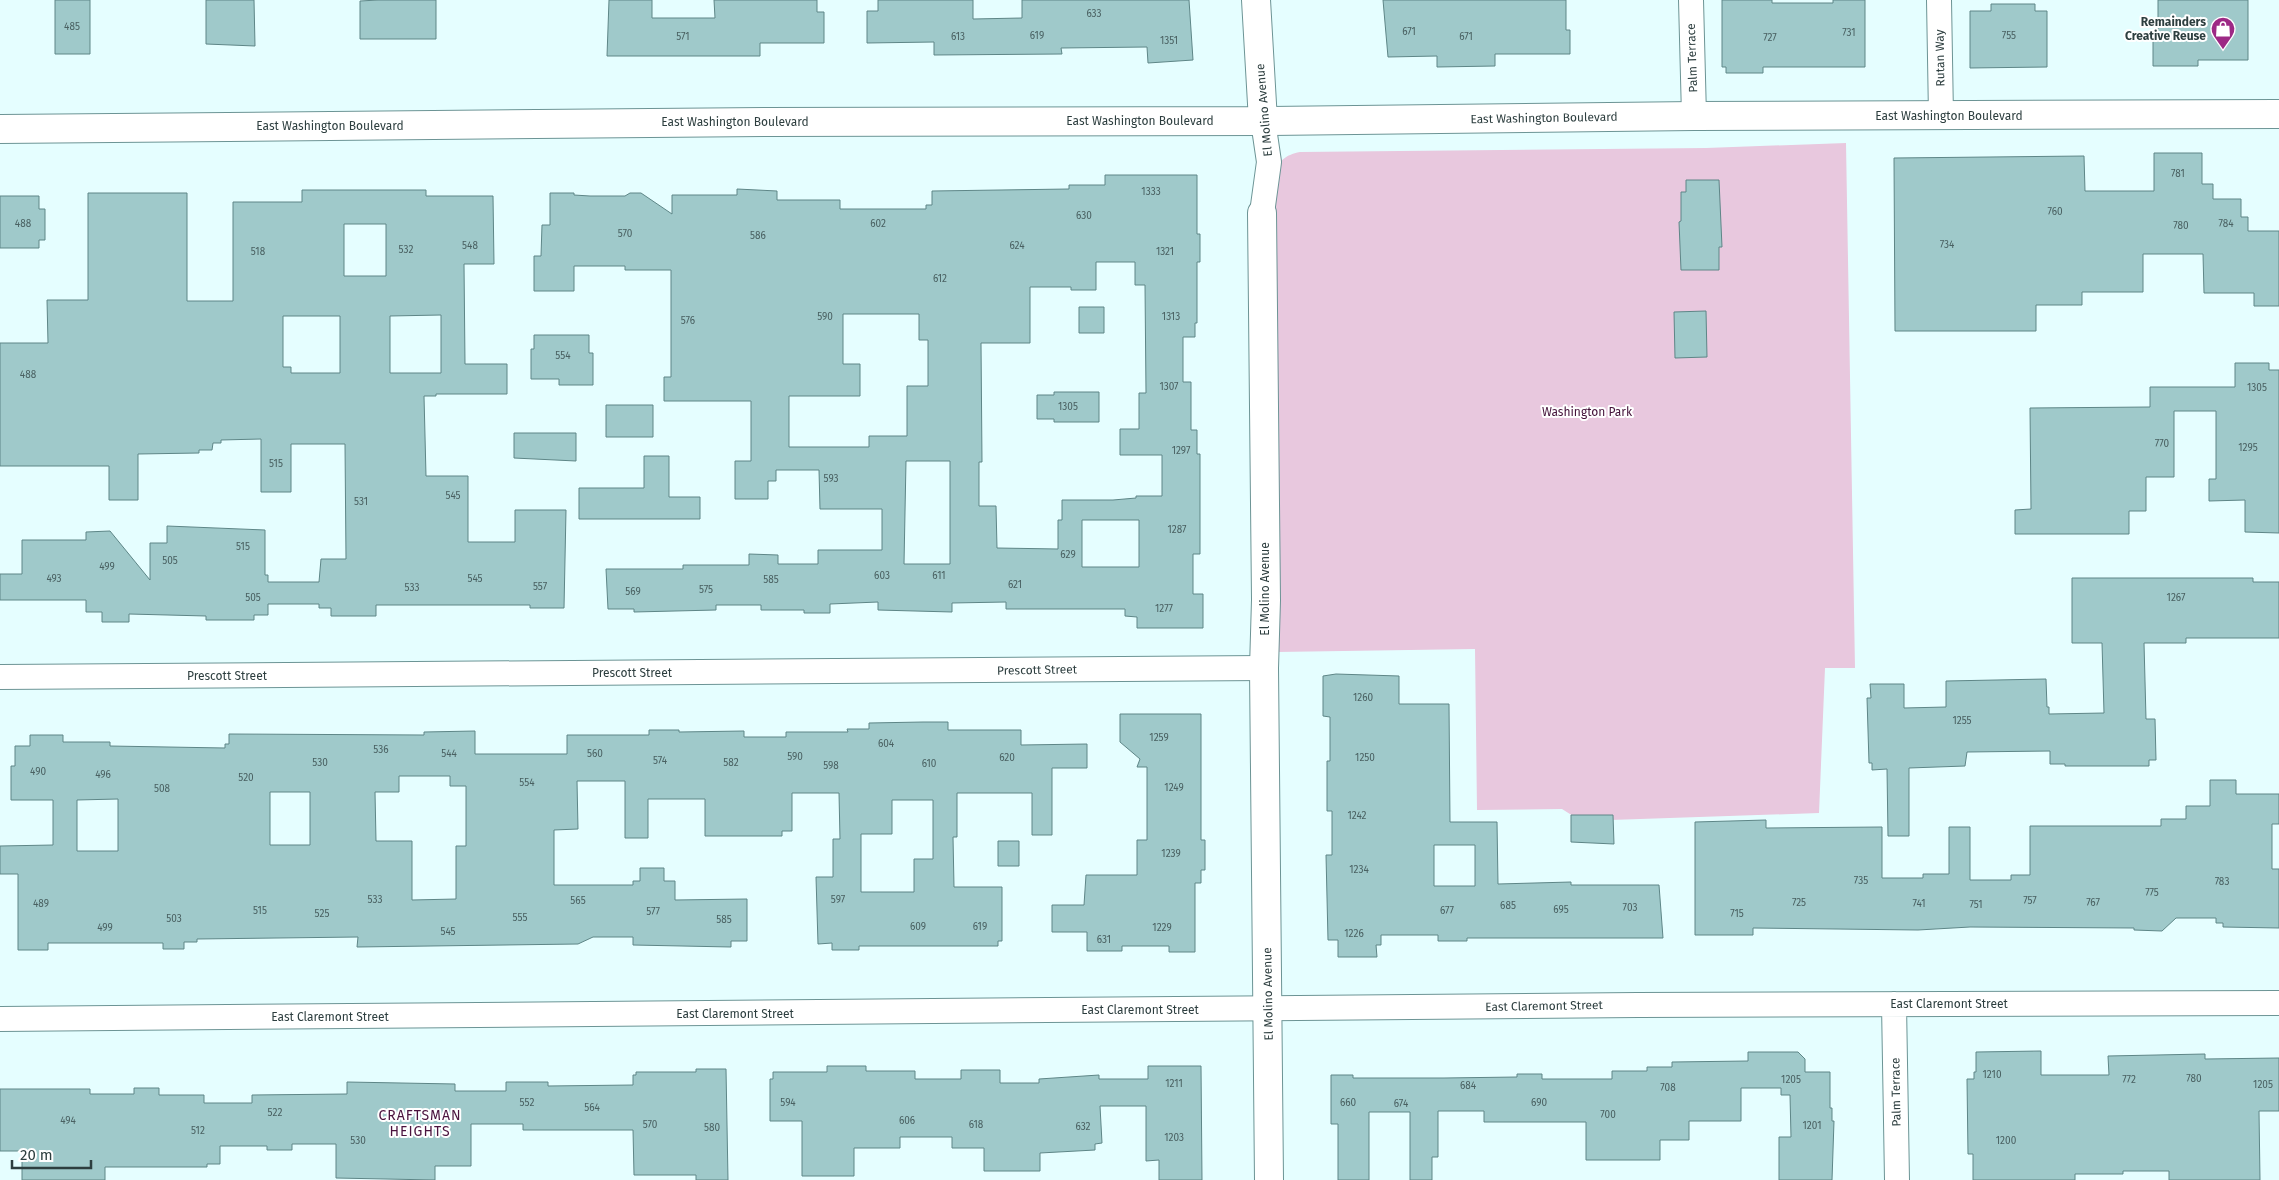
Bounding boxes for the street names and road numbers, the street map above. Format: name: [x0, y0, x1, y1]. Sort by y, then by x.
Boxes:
street label: Palm Terrace: [1684, 23, 1700, 93]
street label: Rutan Way: [1933, 29, 1947, 87]
street label: El Molino Avenue: [1253, 63, 1275, 157]
street label: East Washington Boulevard: [1875, 109, 2023, 123]
street label: East Washington Boulevard: [1470, 110, 1618, 126]
street label: East Washington Boulevard: [1066, 114, 1214, 128]
street label: East Washington Boulevard: [661, 115, 809, 129]
street label: East Washington Boulevard: [256, 119, 404, 133]
street label: El Molino Avenue: [1258, 542, 1272, 636]
street label: Prescott Street: [997, 662, 1078, 678]
street label: Prescott Street: [592, 666, 673, 680]
street label: Prescott Street: [187, 669, 268, 683]
street label: El Molino Avenue: [1260, 947, 1276, 1041]
street label: East Claremont Street: [1890, 997, 2008, 1011]
street label: East Claremont Street: [1485, 998, 1604, 1014]
street label: East Claremont Street: [1081, 1003, 1199, 1017]
street label: East Claremont Street: [676, 1007, 794, 1021]
street label: East Claremont Street: [271, 1010, 389, 1024]
street label: Palm Terrace: [1888, 1057, 1904, 1127]

